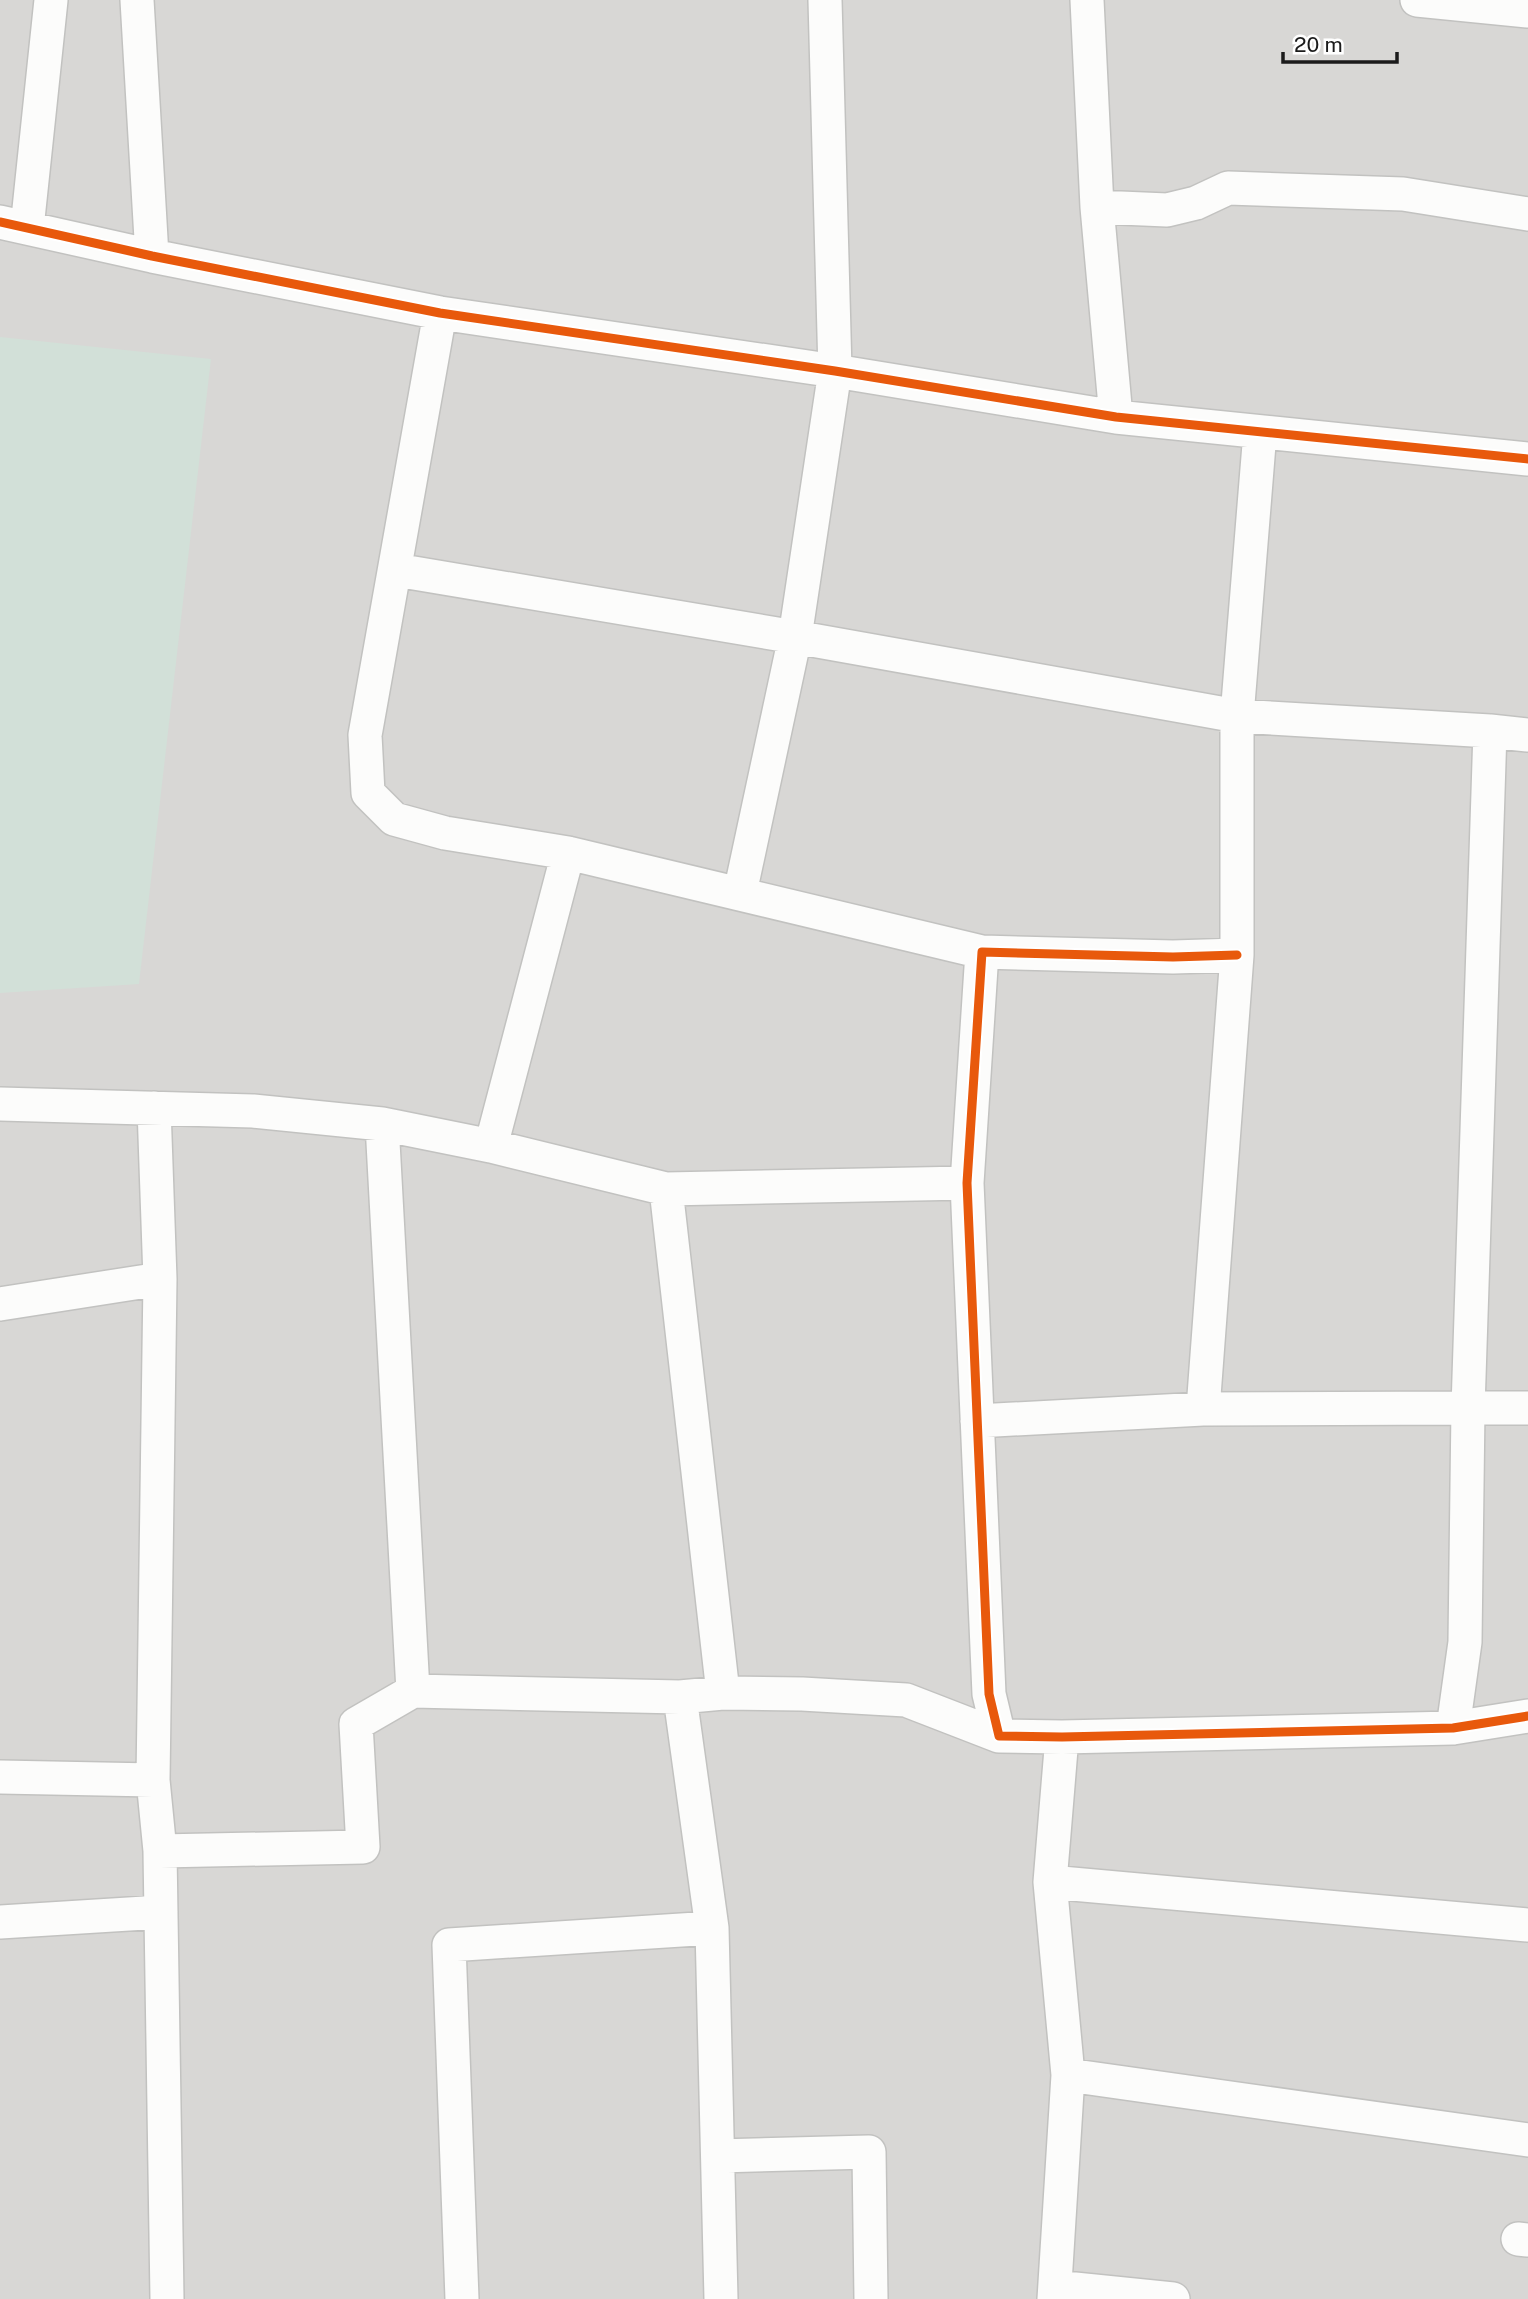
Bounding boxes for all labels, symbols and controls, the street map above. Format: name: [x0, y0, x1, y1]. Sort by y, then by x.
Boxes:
scale bar: [1283, 21, 1397, 65]
text: 20 m: [1294, 32, 1343, 57]

